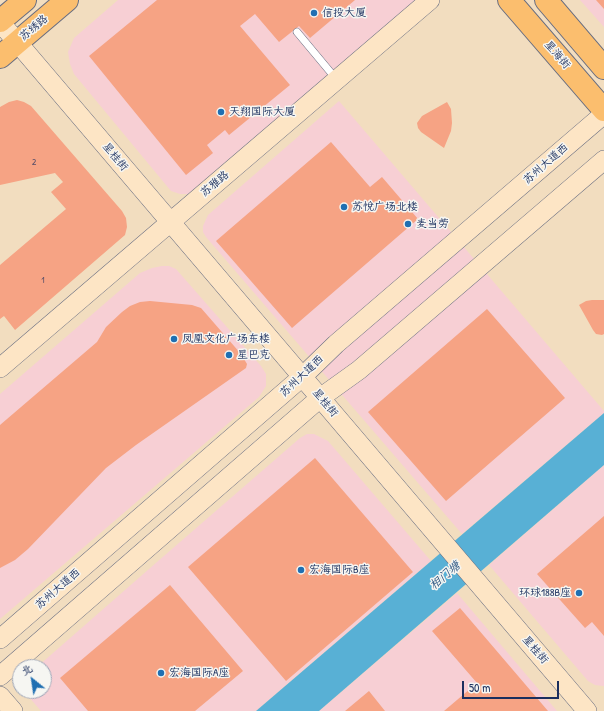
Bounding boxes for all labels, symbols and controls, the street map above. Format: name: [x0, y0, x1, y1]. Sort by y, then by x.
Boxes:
place label: 信投大厦: [322, 6, 366, 20]
marker: 信投大厦: [309, 8, 319, 18]
street label: 苏绣路: [17, 12, 51, 44]
street label: 星海街: [541, 38, 573, 72]
place label: 天翔国际大厦: [229, 105, 295, 119]
marker: 天翔国际大厦: [216, 107, 226, 117]
street label: 星桂街: [99, 140, 131, 174]
street label: 苏州大道西: [521, 141, 571, 187]
house number: 2: [32, 158, 36, 168]
street label: 苏雅路: [198, 168, 232, 200]
place label: 苏悦广场北楼: [352, 200, 418, 214]
marker: 苏悦广场北楼: [339, 202, 349, 212]
place label: 麦当劳: [416, 217, 449, 231]
marker: 麦当劳: [403, 219, 413, 229]
house number: 1: [41, 276, 45, 286]
place label: 凤凰文化广场东楼: [182, 332, 270, 346]
marker: 凤凰文化广场东楼: [169, 334, 179, 344]
place label: 星巴克: [237, 348, 270, 362]
marker: 星巴克: [224, 350, 234, 360]
street label: 苏州大道西: [277, 352, 327, 400]
street label: 星桂街: [309, 386, 341, 420]
water label: 相门塘: [427, 559, 463, 593]
place label: 宏海国际B座: [309, 563, 370, 577]
marker: 宏海国际B座: [296, 565, 306, 575]
street label: 苏州大道西: [33, 566, 83, 612]
place label: 环球188B座: [519, 586, 571, 600]
marker: 环球188B座: [574, 588, 584, 598]
street label: 星桂街: [519, 633, 551, 667]
north arrow: [12, 659, 52, 699]
text: 北: [18, 661, 35, 678]
place label: 宏海国际A座: [169, 666, 229, 680]
marker: 宏海国际A座: [156, 668, 166, 678]
scale bar: [464, 673, 561, 699]
text: 50 m: [469, 679, 490, 696]

